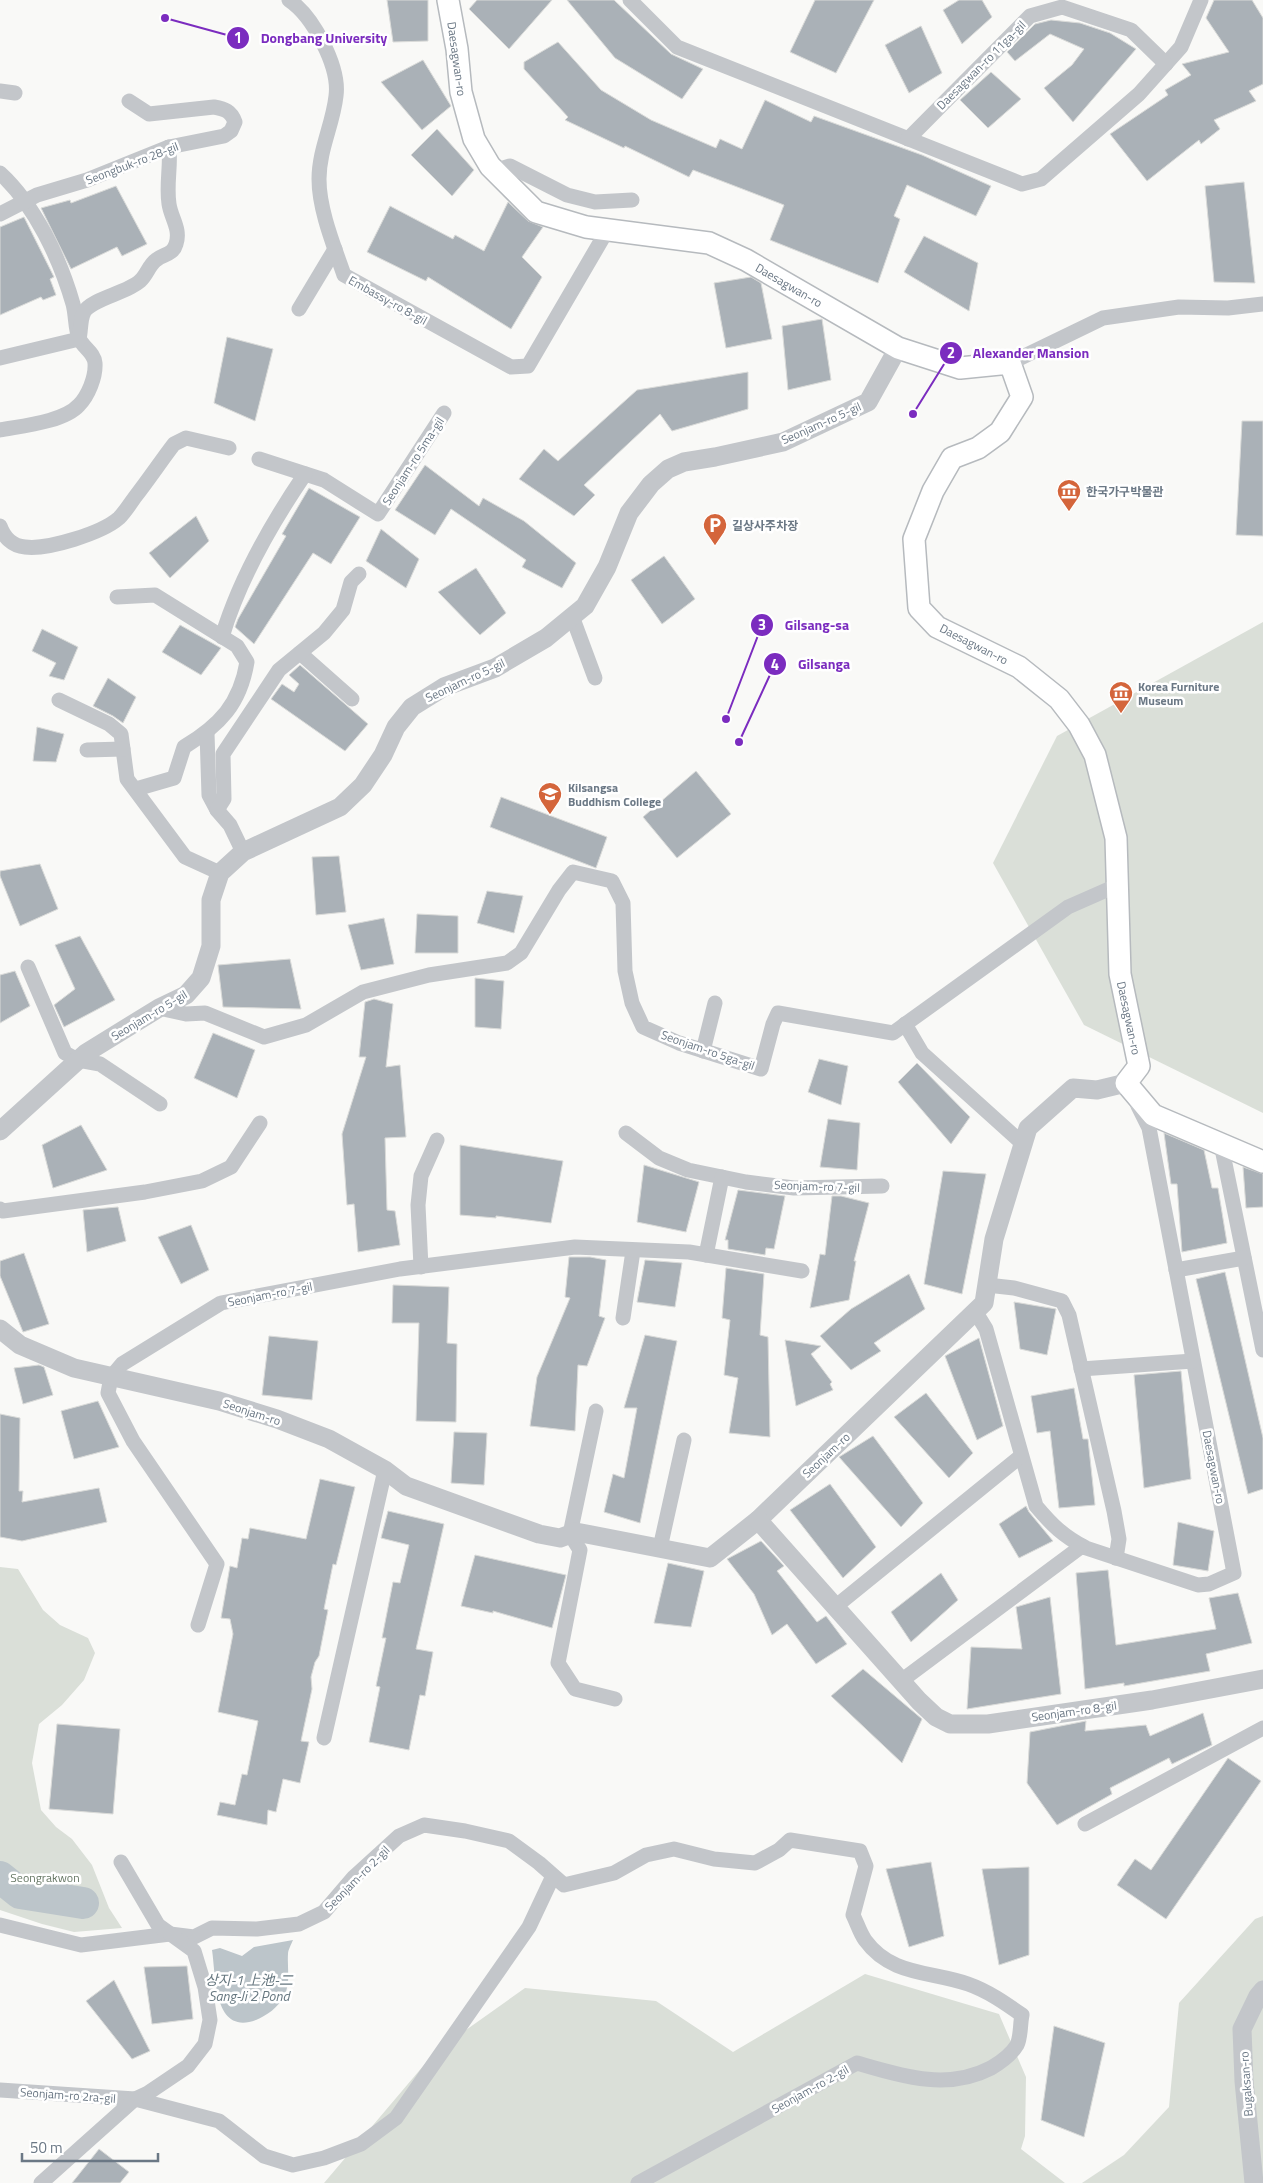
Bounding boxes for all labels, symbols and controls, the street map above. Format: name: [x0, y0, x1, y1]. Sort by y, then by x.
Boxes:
street label: Daesagwan-ro 11ga-gil: [932, 16, 1030, 114]
street label: Daesagwan-ro: [442, 21, 472, 97]
callout: Dongbang University: [225, 23, 397, 52]
text: 1: [234, 26, 242, 49]
text: Dongbang University: [261, 27, 387, 48]
street label: Seongbuk-ro 28-gil: [83, 137, 181, 189]
street label: Daesagwan-ro: [752, 258, 826, 312]
street label: Embassy-ro 8-gil: [345, 270, 431, 330]
callout: Alexander Mansion: [938, 339, 1100, 368]
text: 2: [947, 341, 955, 364]
text: Alexander Mansion: [973, 342, 1089, 363]
street label: Seonjam-ro 5-gil: [778, 397, 864, 449]
street label: Seonjam-ro 5ma-gil: [377, 413, 449, 509]
museum icon: 한국가구박물관: [1056, 478, 1082, 512]
place label: 한국가구박물관: [1086, 482, 1163, 501]
parking icon: 길상사주차장: [702, 512, 728, 546]
place label: 길상사주차장: [732, 516, 798, 535]
callout: Gilsang-sa: [750, 611, 859, 640]
text: 3: [758, 613, 766, 636]
text: Gilsang-sa: [785, 614, 849, 635]
street label: Daesagwan-ro: [936, 619, 1012, 669]
callout: Gilsanga: [763, 650, 860, 679]
street label: Seonjam-ro 5-gil: [422, 653, 508, 707]
text: 4: [771, 653, 779, 676]
text: Gilsanga: [798, 653, 850, 674]
place label: Korea Furniture Museum: [1138, 677, 1219, 710]
museum icon: Korea Furniture Museum: [1108, 680, 1134, 714]
place label: Kilsangsa Buddhism College: [568, 778, 661, 811]
school or university icon: Kilsangsa Buddhism College: [537, 781, 563, 815]
street label: Daesagwan-ro: [1112, 979, 1146, 1057]
street label: Seonjam-ro 5-gil: [107, 985, 191, 1045]
street label: Seonjam-ro 5ga-gil: [659, 1025, 757, 1075]
street label: Seonjam-ro 7-gil: [774, 1175, 860, 1197]
street label: Seonjam-ro 7-gil: [226, 1276, 314, 1312]
street label: Seonjam-ro: [221, 1394, 283, 1430]
street label: Seonjam-ro: [798, 1428, 854, 1482]
street label: Daesagwan-ro: [1198, 1428, 1230, 1506]
street label: Seonjam-ro 8-gil: [1030, 1696, 1118, 1726]
street label: Seonjam-ro 2-gil: [320, 1841, 394, 1915]
park label: Seongrakwon: [10, 1868, 80, 1887]
water label: 상지-1 上池-二 Sang-Ji 2 Pond: [205, 1969, 294, 2006]
street label: Bugaksan-ro: [1234, 2051, 1258, 2117]
street label: Seonjam-ro 2-gil: [768, 2060, 852, 2118]
street label: Seonjam-ro 2ra-gil: [19, 2082, 117, 2108]
scale bar: [22, 2130, 159, 2162]
text: 50 m: [30, 2136, 63, 2159]

